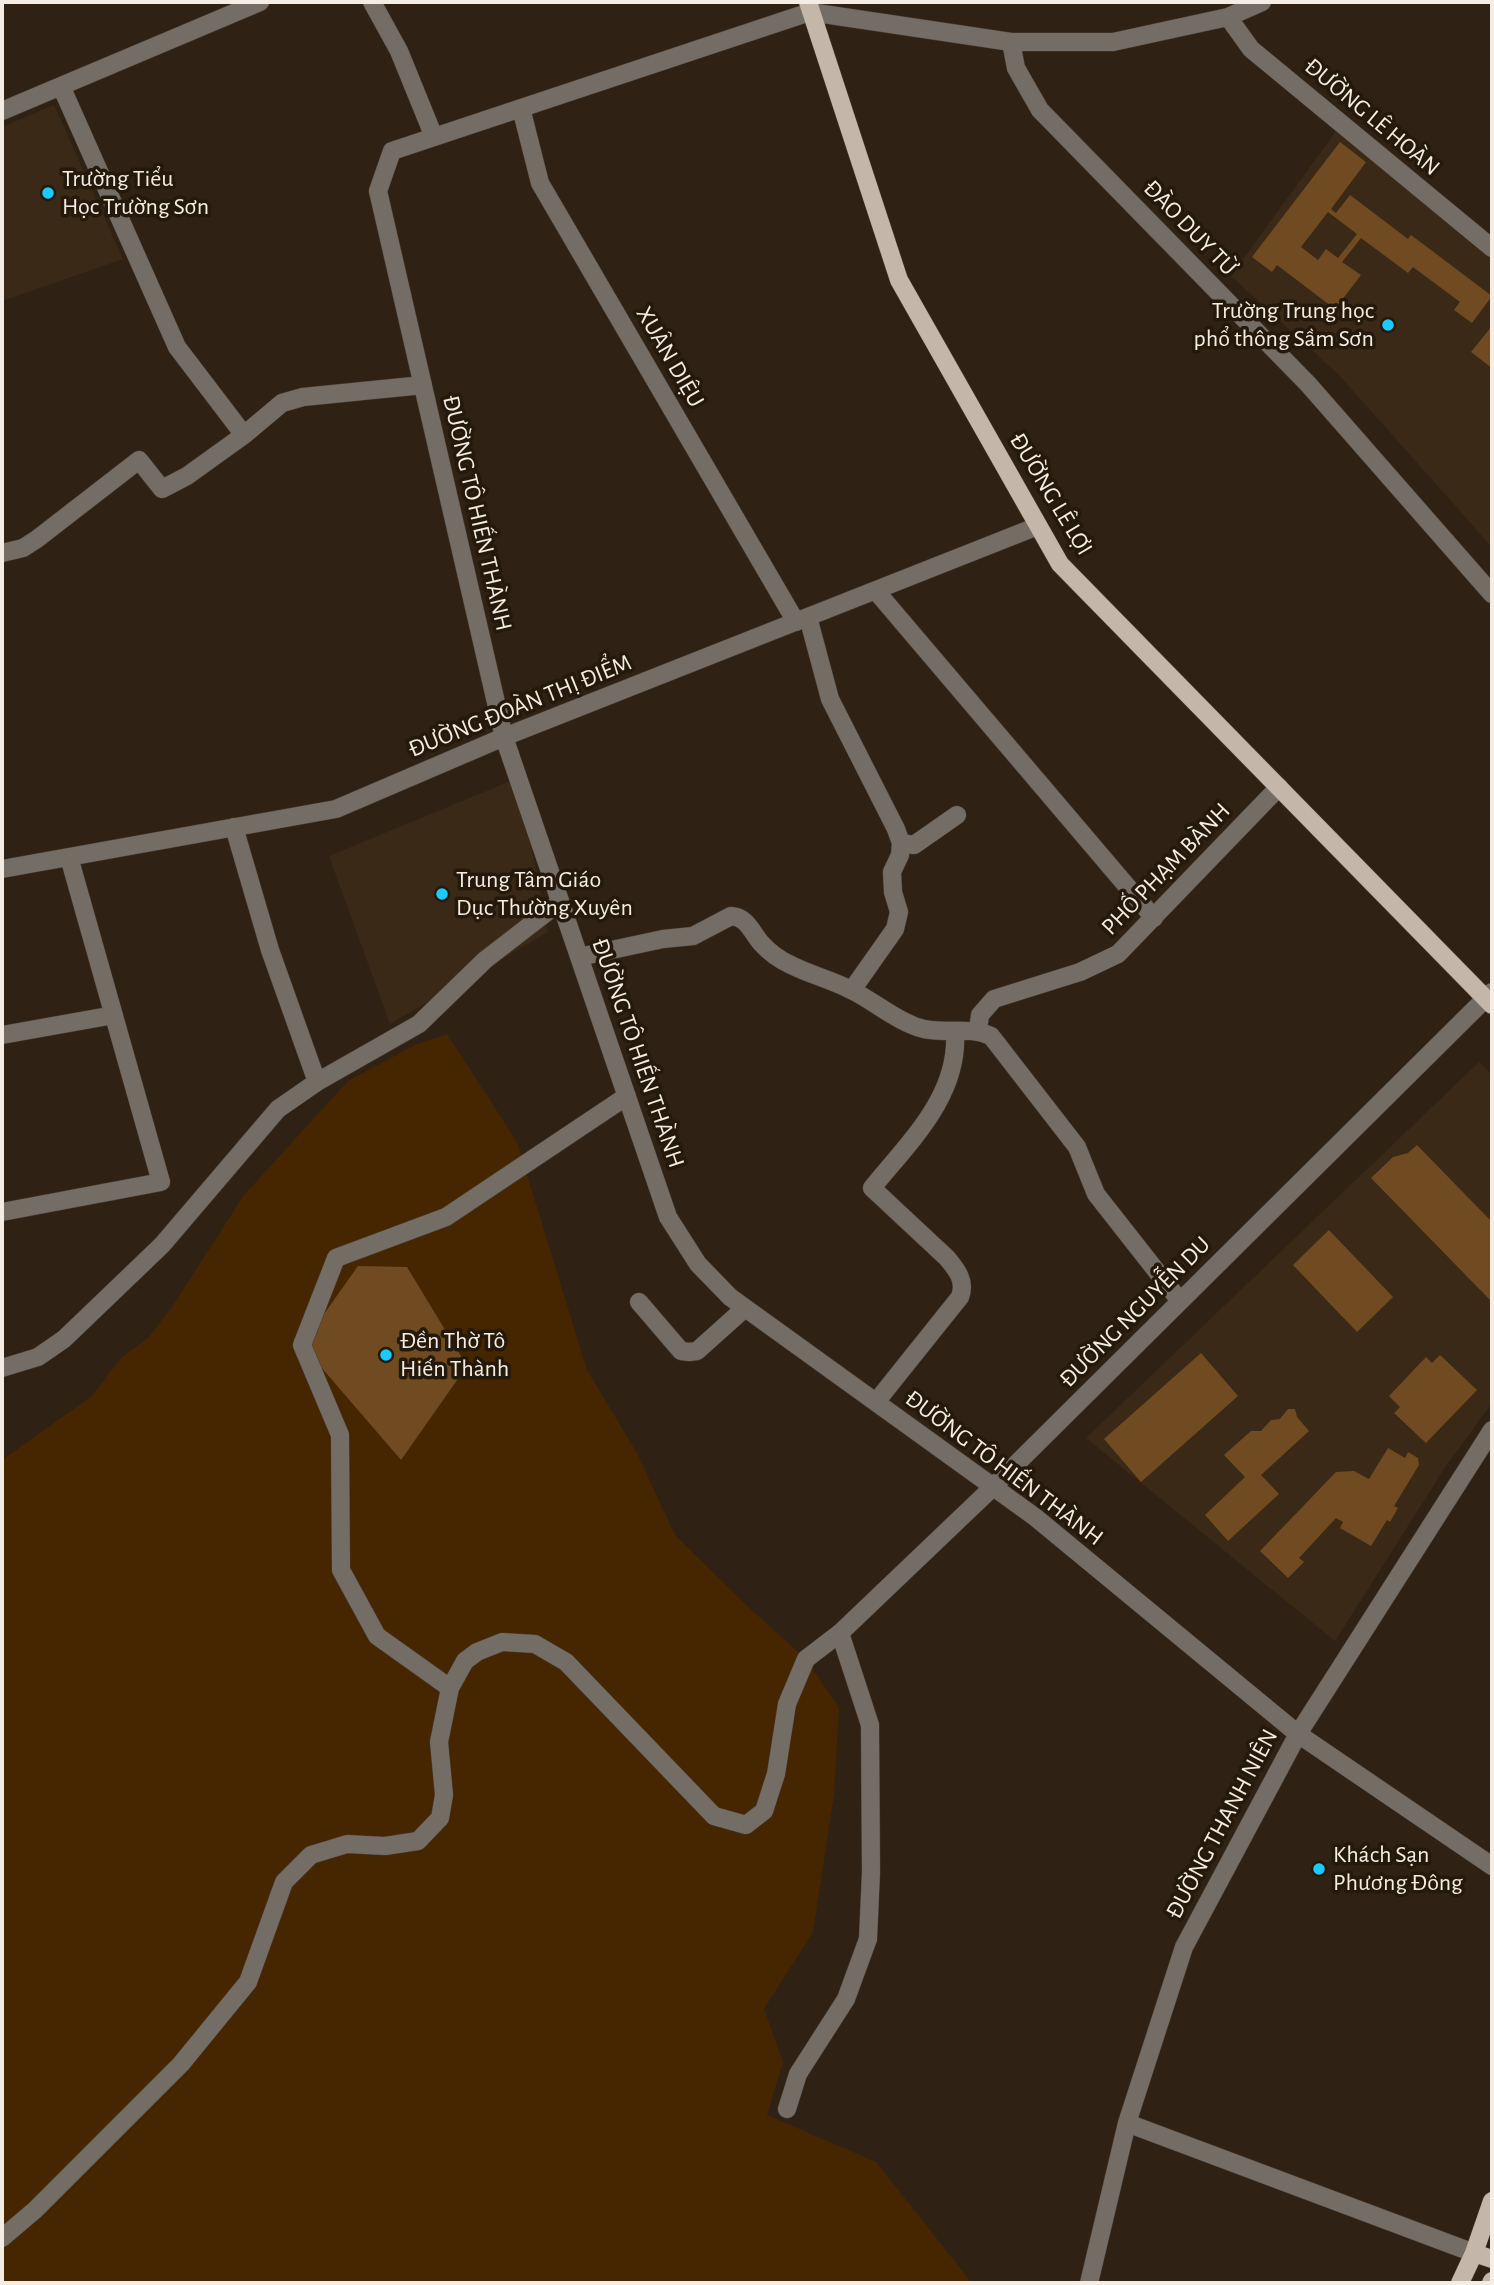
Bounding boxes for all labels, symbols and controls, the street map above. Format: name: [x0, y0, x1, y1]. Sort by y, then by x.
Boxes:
street label: ĐƯỜNG LÊ HOÀN: [1298, 52, 1446, 182]
place label: Trường Tiểu Học Trường Sơn: [62, 165, 209, 221]
street label: ĐÀO DUY TỪ: [1137, 174, 1243, 282]
marker: Trường Tiểu Học Trường Sơn: [40, 185, 56, 201]
place label: Trường Trung học phổ thông Sầm Sơn: [1193, 297, 1374, 353]
street label: XUÂN DIỆU: [630, 301, 710, 413]
marker: Trường Trung học phổ thông Sầm Sơn: [1380, 317, 1396, 333]
street label: ĐƯỜNG TÔ HIẾN THÀNH: [436, 392, 518, 634]
street label: ĐƯỜNG LÊ LỢI: [1003, 428, 1099, 560]
street label: ĐƯỜNG ĐOÀN THỊ ĐIỂM: [404, 648, 636, 764]
street label: PHỐ PHẠM BÀNH: [1096, 797, 1236, 941]
place label: Trung Tâm Giáo Dục Thường Xuyên: [456, 866, 633, 922]
marker: Trung Tâm Giáo Dục Thường Xuyên: [434, 886, 450, 902]
street label: ĐƯỜNG TÔ HIẾN THÀNH: [585, 934, 691, 1172]
street label: ĐƯỜNG NGUYỄN DU: [1053, 1230, 1217, 1394]
place label: Đền Thờ Tô Hiến Thành: [400, 1327, 509, 1383]
marker: Đền Thờ Tô Hiến Thành: [378, 1347, 394, 1363]
street label: ĐƯỜNG TÔ HIẾN THÀNH: [899, 1384, 1109, 1552]
street label: ĐƯỜNG THANH NIÊN: [1160, 1724, 1284, 1924]
place label: Khách Sạn Phương Đông: [1333, 1841, 1463, 1897]
marker: Khách Sạn Phương Đông: [1311, 1861, 1327, 1877]

